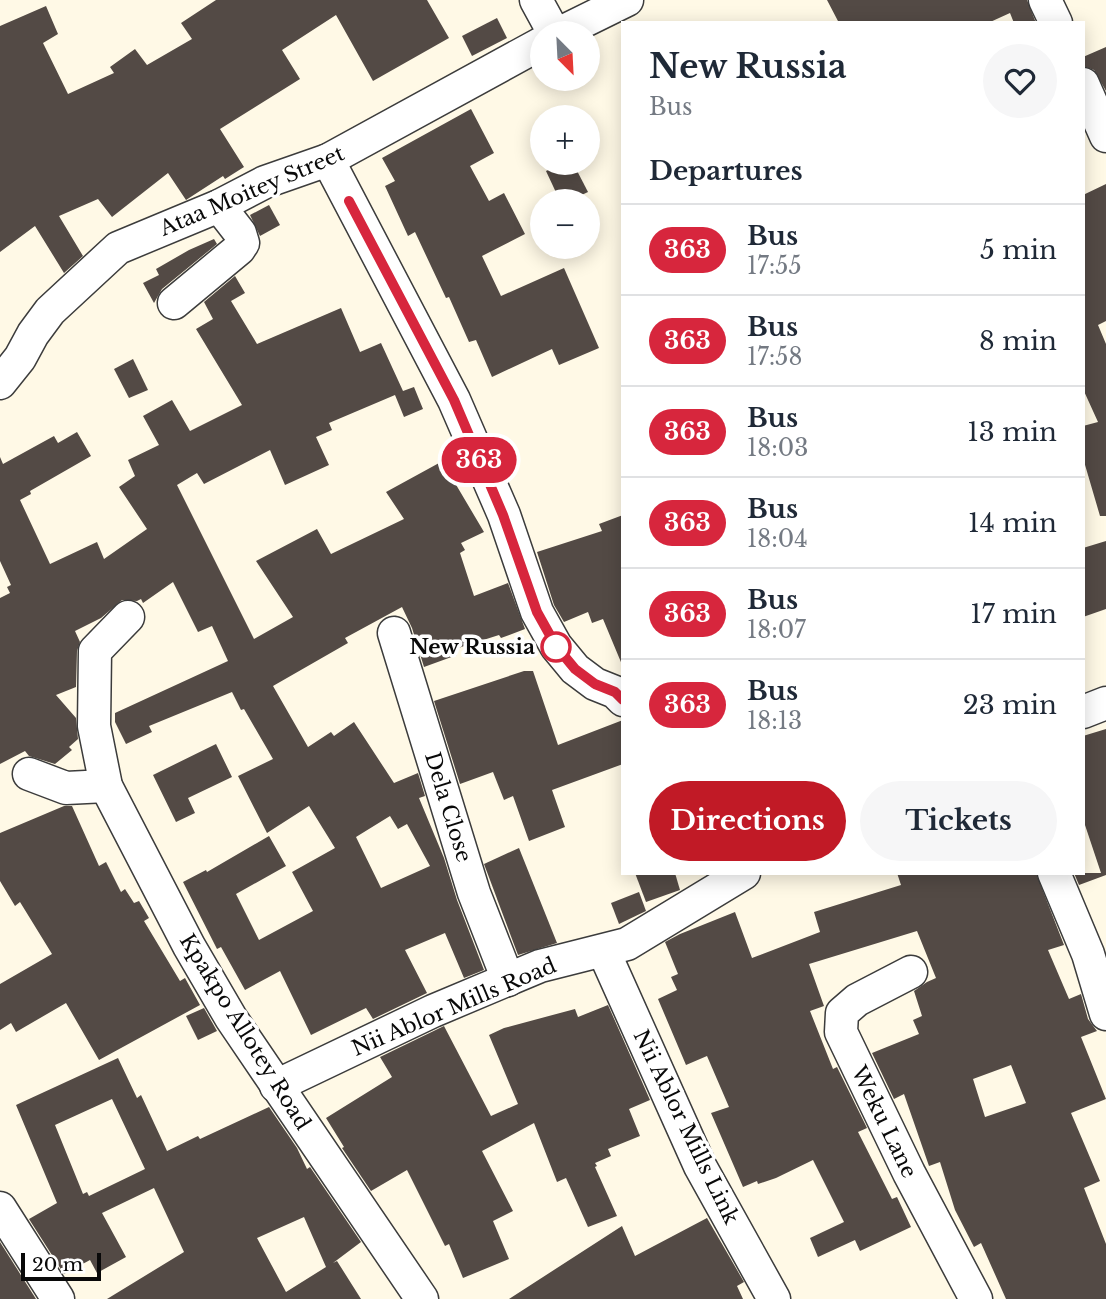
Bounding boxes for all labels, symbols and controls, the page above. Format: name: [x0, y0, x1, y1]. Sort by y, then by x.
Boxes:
north arrow: [530, 21, 600, 91]
map controls: [530, 21, 600, 259]
button: heart: [983, 44, 1057, 118]
text: New Russia: [649, 46, 847, 87]
text: Bus: [649, 93, 692, 121]
button: +: [530, 105, 600, 175]
street label: Ataa Moitey Street: [155, 140, 348, 242]
text: Departures: [649, 155, 803, 187]
button: −: [530, 189, 600, 259]
text: Bus: [747, 220, 798, 252]
text: 5 min: [980, 234, 1057, 266]
text: 363: [664, 235, 711, 264]
text: 17:55: [747, 252, 802, 280]
text: Bus: [747, 311, 798, 343]
text: 8 min: [979, 325, 1057, 357]
text: 363: [664, 326, 711, 355]
text: 17:58: [747, 343, 802, 371]
text: Bus: [747, 402, 798, 434]
text: 13 min: [967, 416, 1057, 448]
text: 363: [664, 417, 711, 446]
text: 18:03: [747, 434, 808, 462]
line badge: 363: [439, 437, 519, 483]
text: 363: [456, 445, 502, 474]
text: Bus: [747, 493, 798, 525]
text: 14 min: [968, 507, 1057, 539]
text: 363: [664, 508, 711, 537]
text: 18:04: [747, 525, 808, 553]
text: Bus: [747, 584, 798, 616]
text: 17 min: [970, 598, 1057, 630]
text: 363: [664, 599, 711, 628]
text: 18:07: [747, 616, 806, 644]
marker: New Russia: [541, 632, 571, 662]
place label: New Russia: [409, 634, 535, 660]
text: Bus: [747, 675, 798, 707]
text: 23 min: [963, 689, 1057, 721]
text: 363: [664, 690, 711, 719]
text: 18:13: [747, 707, 802, 735]
street label: Dela Close: [419, 749, 477, 865]
button: Directions: [649, 781, 846, 861]
button: Tickets: [860, 781, 1057, 861]
street label: Kpakpo Allotey Road: [174, 929, 316, 1135]
street label: Nii Ablor Mills Road: [348, 952, 560, 1062]
street label: Nii Ablor Mills Link: [628, 1025, 744, 1229]
street label: Weku Lane: [845, 1061, 922, 1182]
scale bar: [21, 1250, 102, 1282]
text: 20 m: [32, 1253, 83, 1276]

